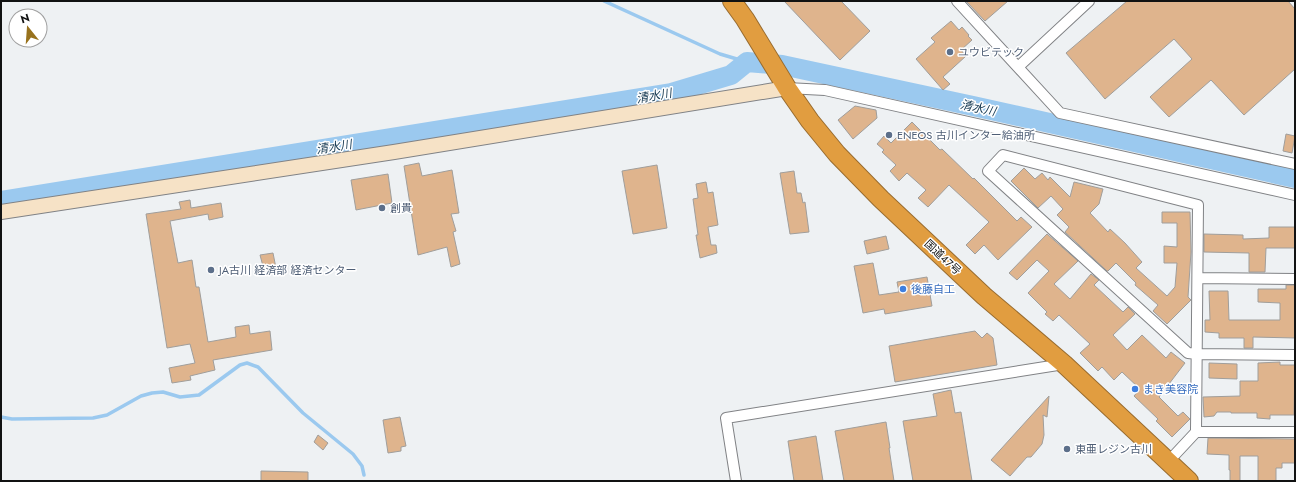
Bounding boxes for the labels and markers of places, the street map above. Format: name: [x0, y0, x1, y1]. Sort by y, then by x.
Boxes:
place label: ユウビテック: [958, 44, 1024, 60]
marker: ユウビテック: [945, 47, 955, 57]
place label: ENEOS 古川インター給油所: [897, 127, 1036, 143]
marker: ENEOS 古川インター給油所: [884, 130, 894, 140]
place label: 創貴: [390, 200, 412, 216]
marker: 創貴: [377, 203, 387, 213]
place label: JA古川 経済部 経済センター: [217, 262, 357, 278]
marker: JA古川 経済部 経済センター: [206, 265, 216, 275]
place label: 後藤自工: [911, 281, 955, 297]
marker: 後藤自工: [898, 284, 908, 294]
place label: まき美容院: [1143, 381, 1198, 397]
marker: まき美容院: [1130, 384, 1140, 394]
place label: 東亜レジン古川: [1075, 441, 1152, 457]
marker: 東亜レジン古川: [1062, 444, 1072, 454]

